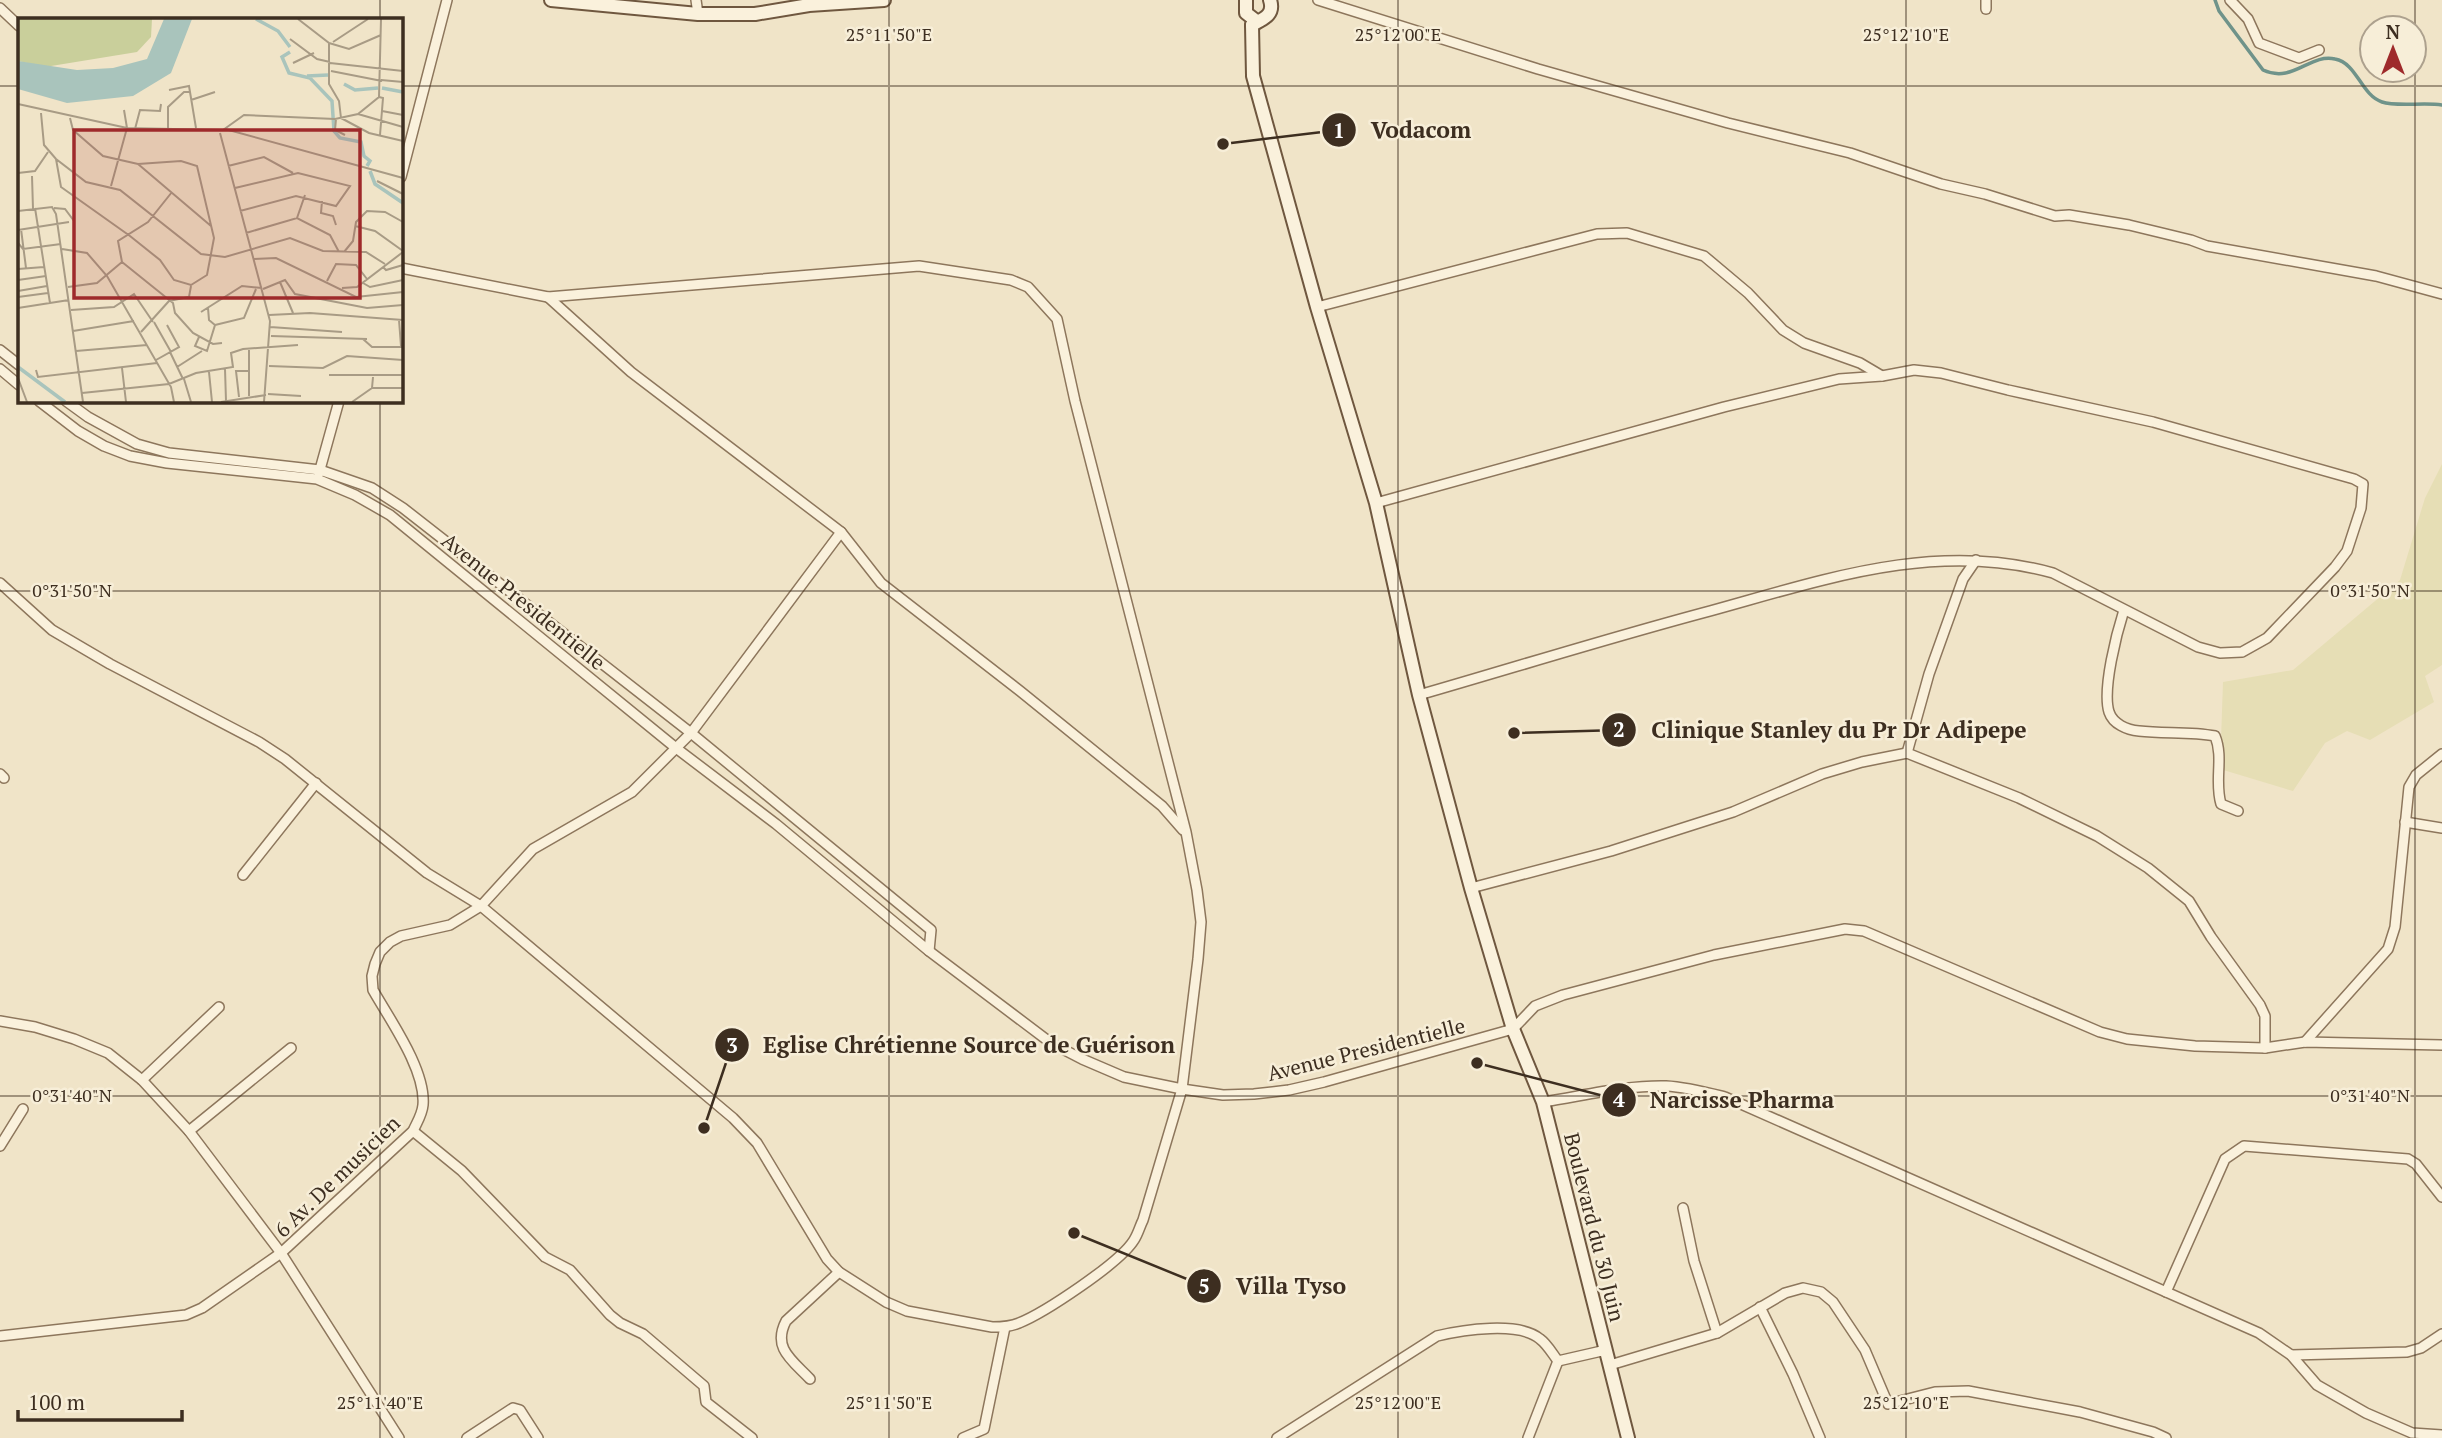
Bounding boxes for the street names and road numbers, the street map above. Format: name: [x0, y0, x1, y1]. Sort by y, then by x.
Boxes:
street label: Avenue Presidentielle: [436, 526, 612, 676]
street label: Avenue Presidentielle: [1264, 1011, 1468, 1087]
street label: 6 Av. De musicien: [268, 1109, 406, 1243]
street label: Boulevard du 30 Juin: [1558, 1130, 1632, 1325]

